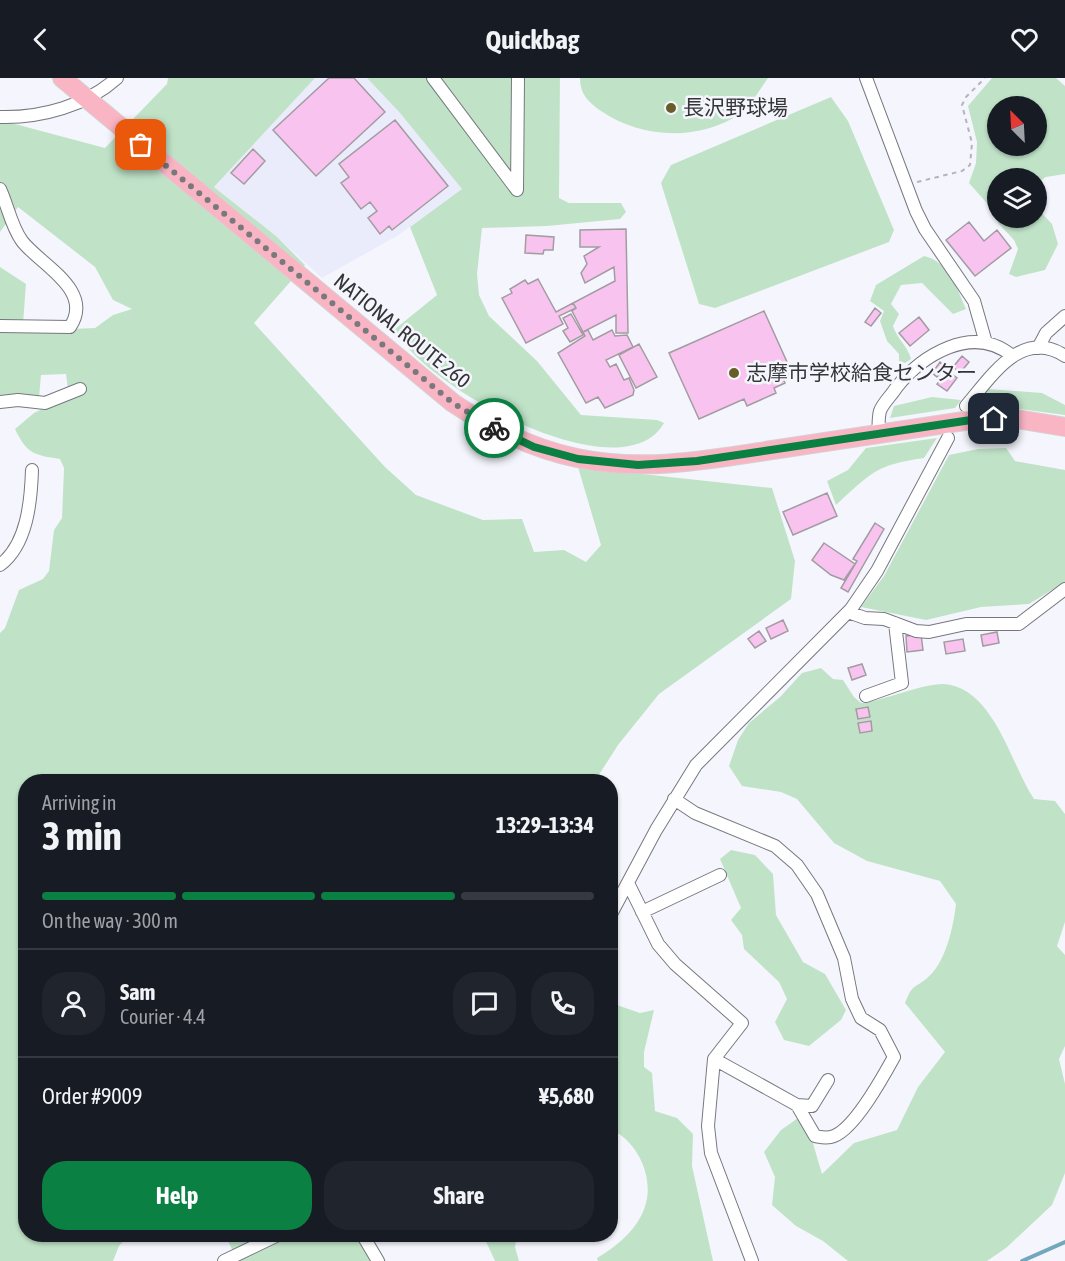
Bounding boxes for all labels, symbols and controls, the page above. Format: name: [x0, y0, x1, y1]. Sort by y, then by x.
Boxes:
icon: back: [24, 23, 57, 56]
icon: heart: [1008, 23, 1041, 56]
text: Quickbag: [486, 24, 579, 55]
place label: 長沢野球場: [683, 95, 788, 119]
north arrow: [987, 96, 1047, 156]
map controls: [987, 96, 1047, 228]
marker: 長沢野球場: [664, 101, 678, 115]
pin: [115, 119, 166, 170]
icon: bag: [124, 128, 157, 161]
button: layers: [987, 168, 1047, 228]
street label: NATIONAL ROUTE 260: [330, 268, 476, 392]
place label: 志摩市学校給食センター: [746, 360, 977, 384]
marker: 志摩市学校給食センター: [727, 366, 741, 380]
pin: [968, 393, 1019, 444]
courier: [464, 398, 524, 458]
icon: home: [977, 402, 1010, 435]
icon: bike: [478, 412, 511, 445]
text: Arriving in: [42, 791, 116, 814]
text: 13:29–13:34: [496, 812, 594, 838]
text: 3 min: [42, 814, 122, 858]
text: On the way · 300 m: [42, 909, 178, 932]
button: person: [42, 972, 105, 1035]
button: chat: [453, 972, 516, 1035]
button: phone: [531, 972, 594, 1035]
text: Sam: [120, 979, 155, 1005]
text: Courier · 4.4: [120, 1005, 206, 1028]
text: Order #9009: [42, 1083, 142, 1109]
text: ¥5,680: [539, 1083, 594, 1109]
button: Help: [42, 1161, 312, 1230]
button: Share: [324, 1161, 594, 1230]

